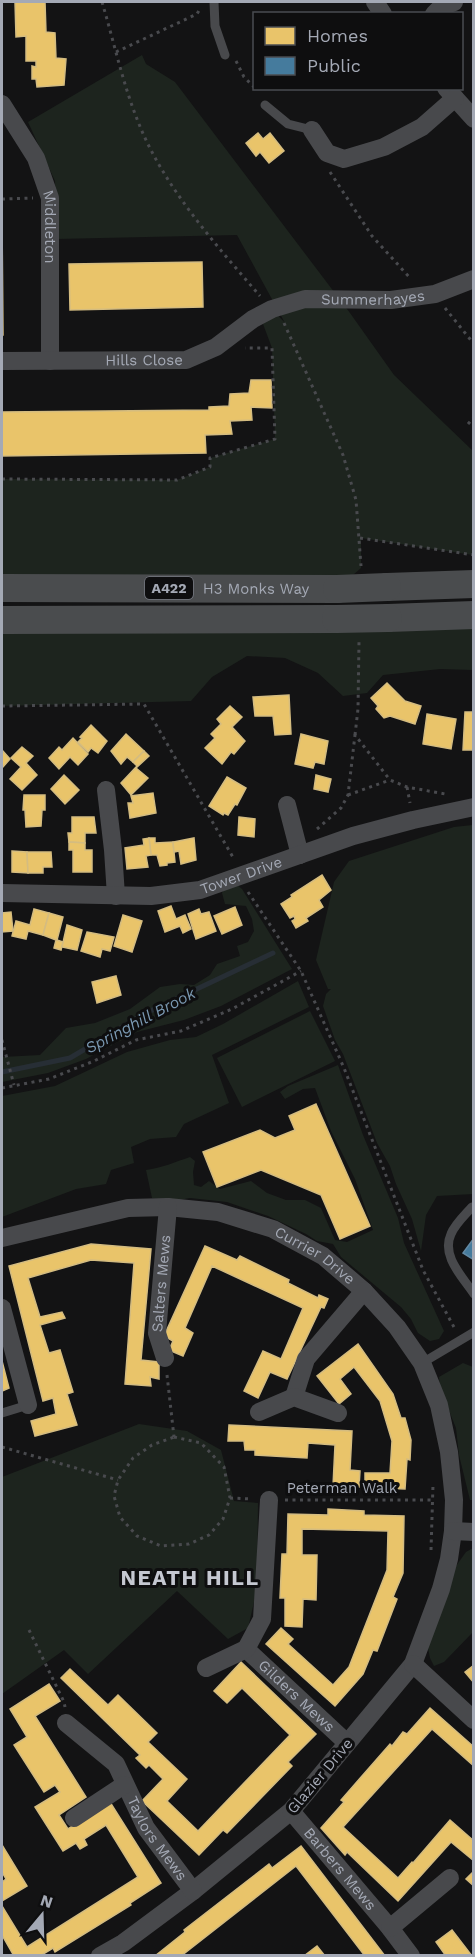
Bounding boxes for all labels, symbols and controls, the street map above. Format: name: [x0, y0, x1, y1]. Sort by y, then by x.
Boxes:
legend: [253, 12, 463, 90]
text: Homes: [307, 25, 368, 46]
text: Public: [307, 55, 361, 76]
street label: Middleton: [39, 188, 60, 263]
street label: Summerhayes: [321, 286, 426, 309]
street label: Hills Close: [105, 351, 183, 369]
road number: A422: [145, 577, 193, 599]
street label: H3 Monks Way: [203, 580, 310, 598]
street label: Tower Drive: [198, 853, 284, 898]
water label: Springhill Brook: [82, 983, 200, 1057]
street label: Currier Drive: [272, 1223, 359, 1288]
street label: Salters Mews: [148, 1234, 175, 1333]
street label: Peterman Walk: [287, 1479, 398, 1497]
district label: NEATH HILL: [120, 1565, 260, 1590]
street label: Gilders Mews: [255, 1656, 339, 1736]
street label: Glazier Drive: [283, 1735, 357, 1817]
street label: Taylors Mews: [123, 1793, 191, 1884]
street label: Barbers Mews: [300, 1824, 380, 1914]
north arrow: [12, 1885, 72, 1945]
text: N: [38, 1890, 55, 1912]

